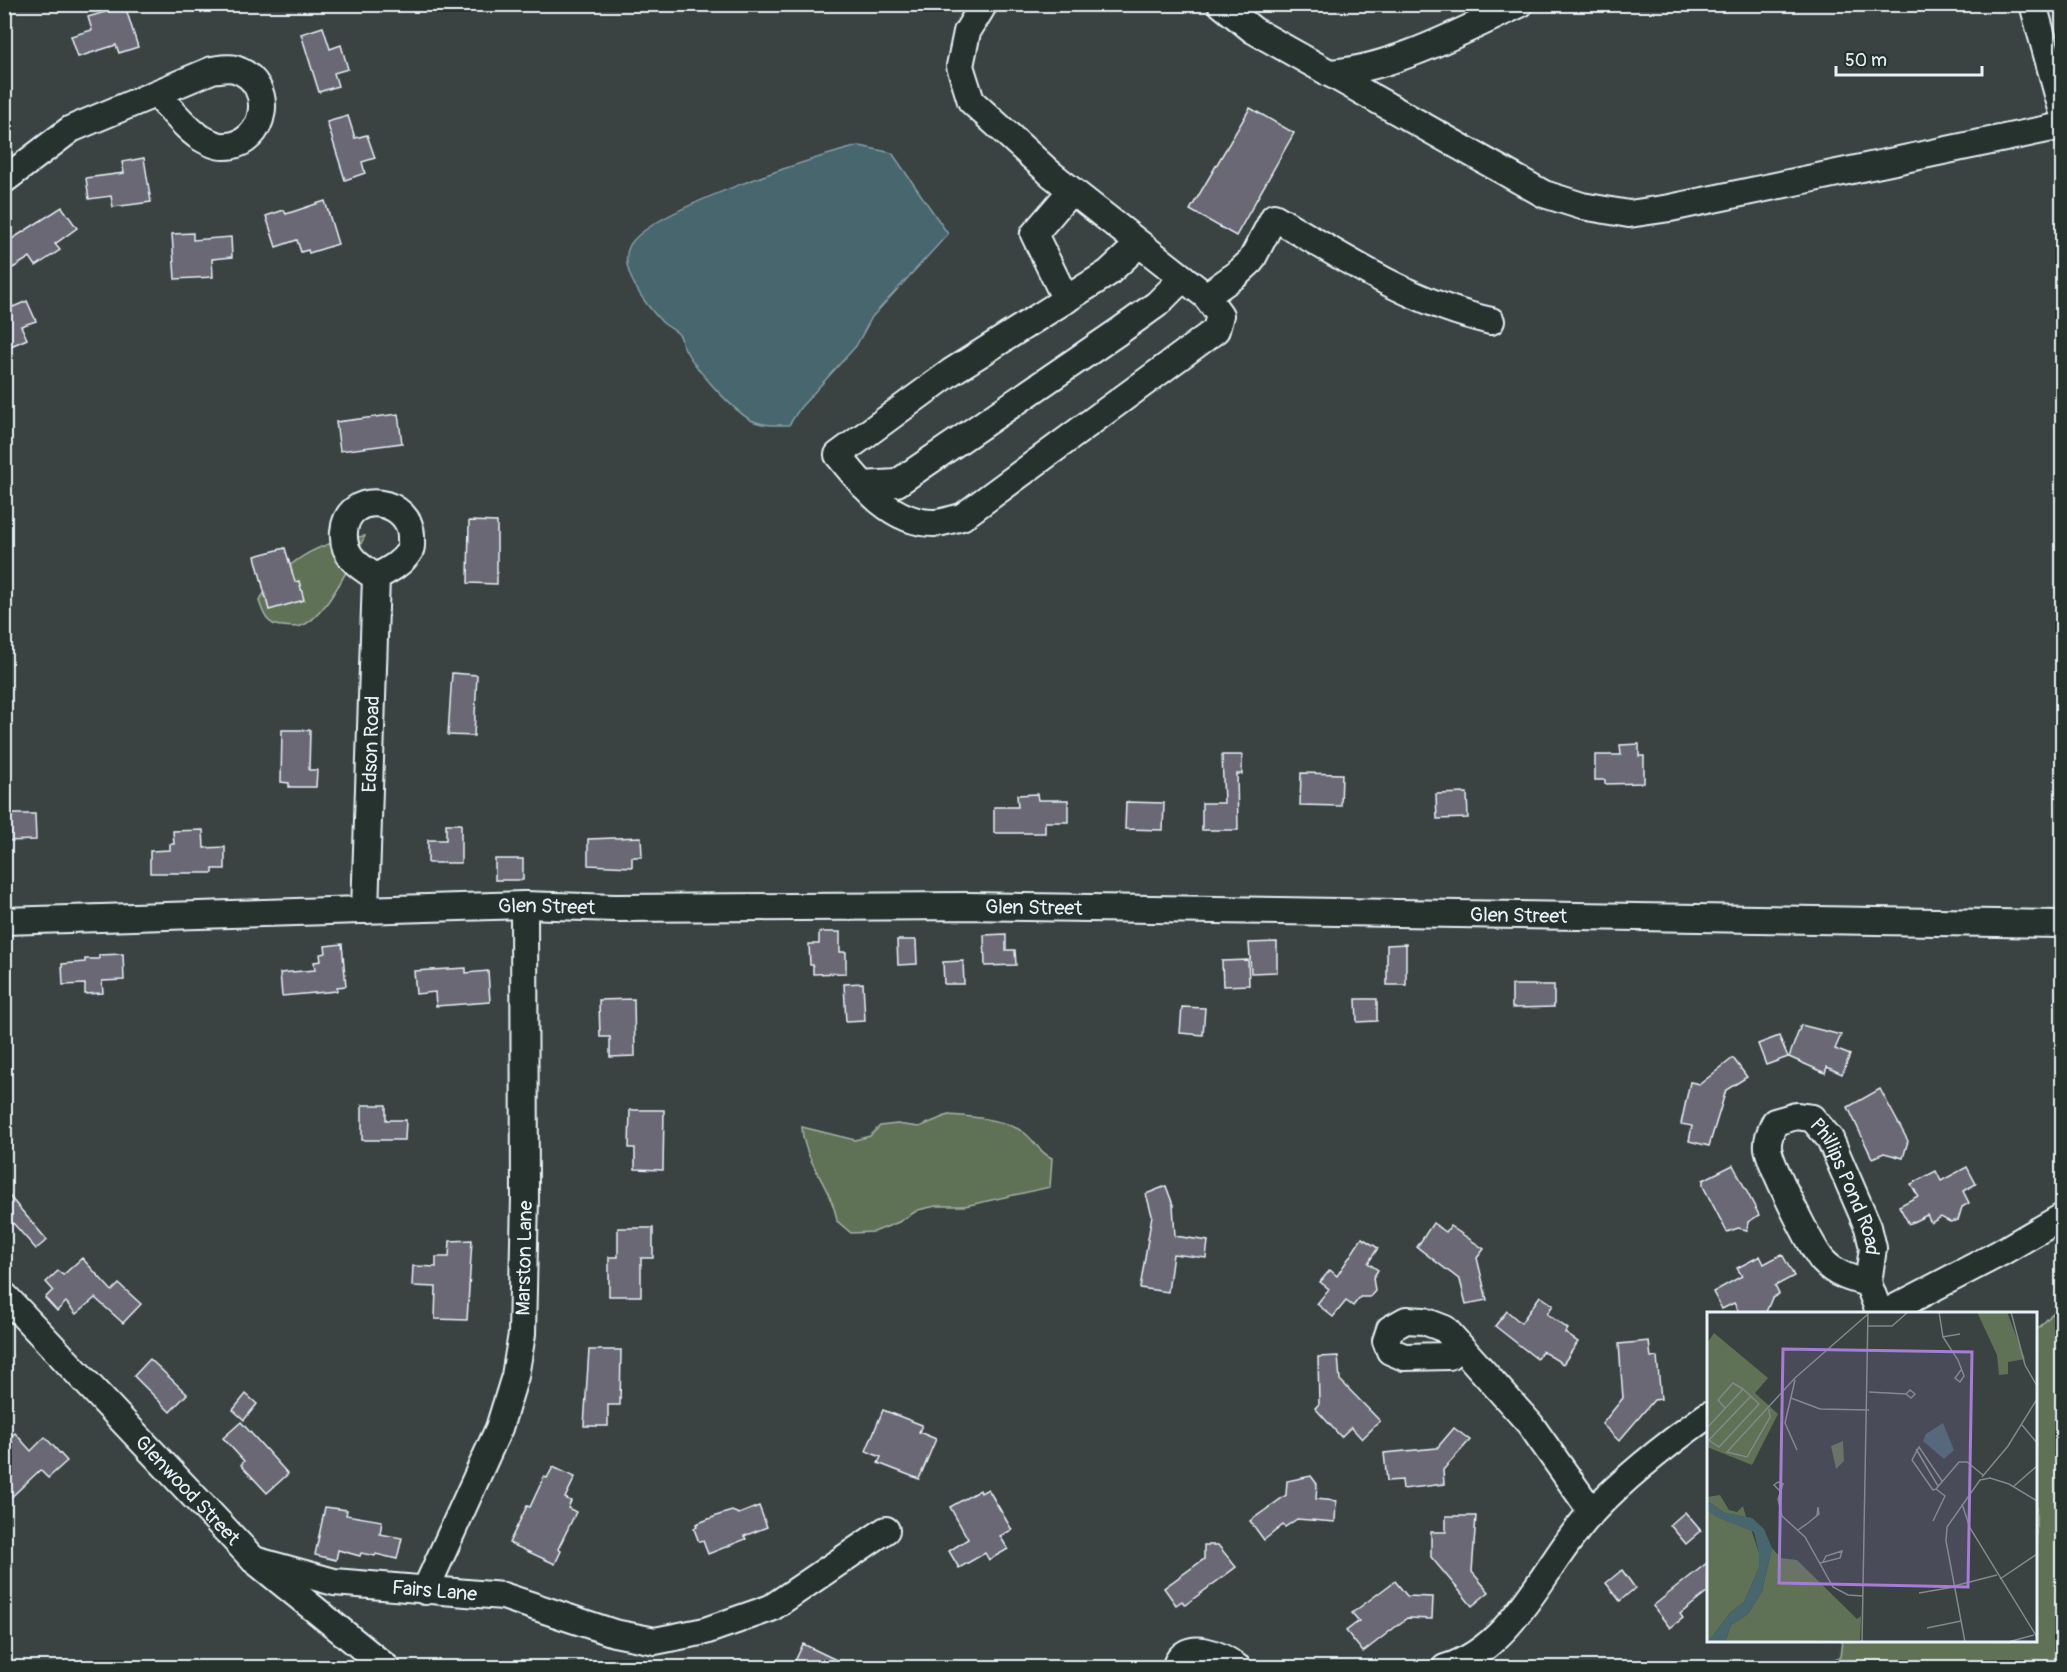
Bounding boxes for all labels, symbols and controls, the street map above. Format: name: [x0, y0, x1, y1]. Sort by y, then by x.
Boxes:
scale bar: [1836, 39, 1982, 77]
text: 50 m: [1845, 49, 1887, 72]
street label: Edson Road: [356, 695, 385, 793]
street label: Glen Street: [498, 892, 597, 920]
street label: Glen Street: [985, 894, 1083, 920]
street label: Glen Street: [1470, 902, 1568, 928]
street label: Phillips Pond Road: [1805, 1113, 1886, 1257]
street label: Marston Lane: [510, 1200, 537, 1316]
inset map: [1707, 1312, 2037, 1642]
street label: Glenwood Street: [130, 1430, 246, 1551]
street label: Fairs Lane: [391, 1574, 478, 1606]

